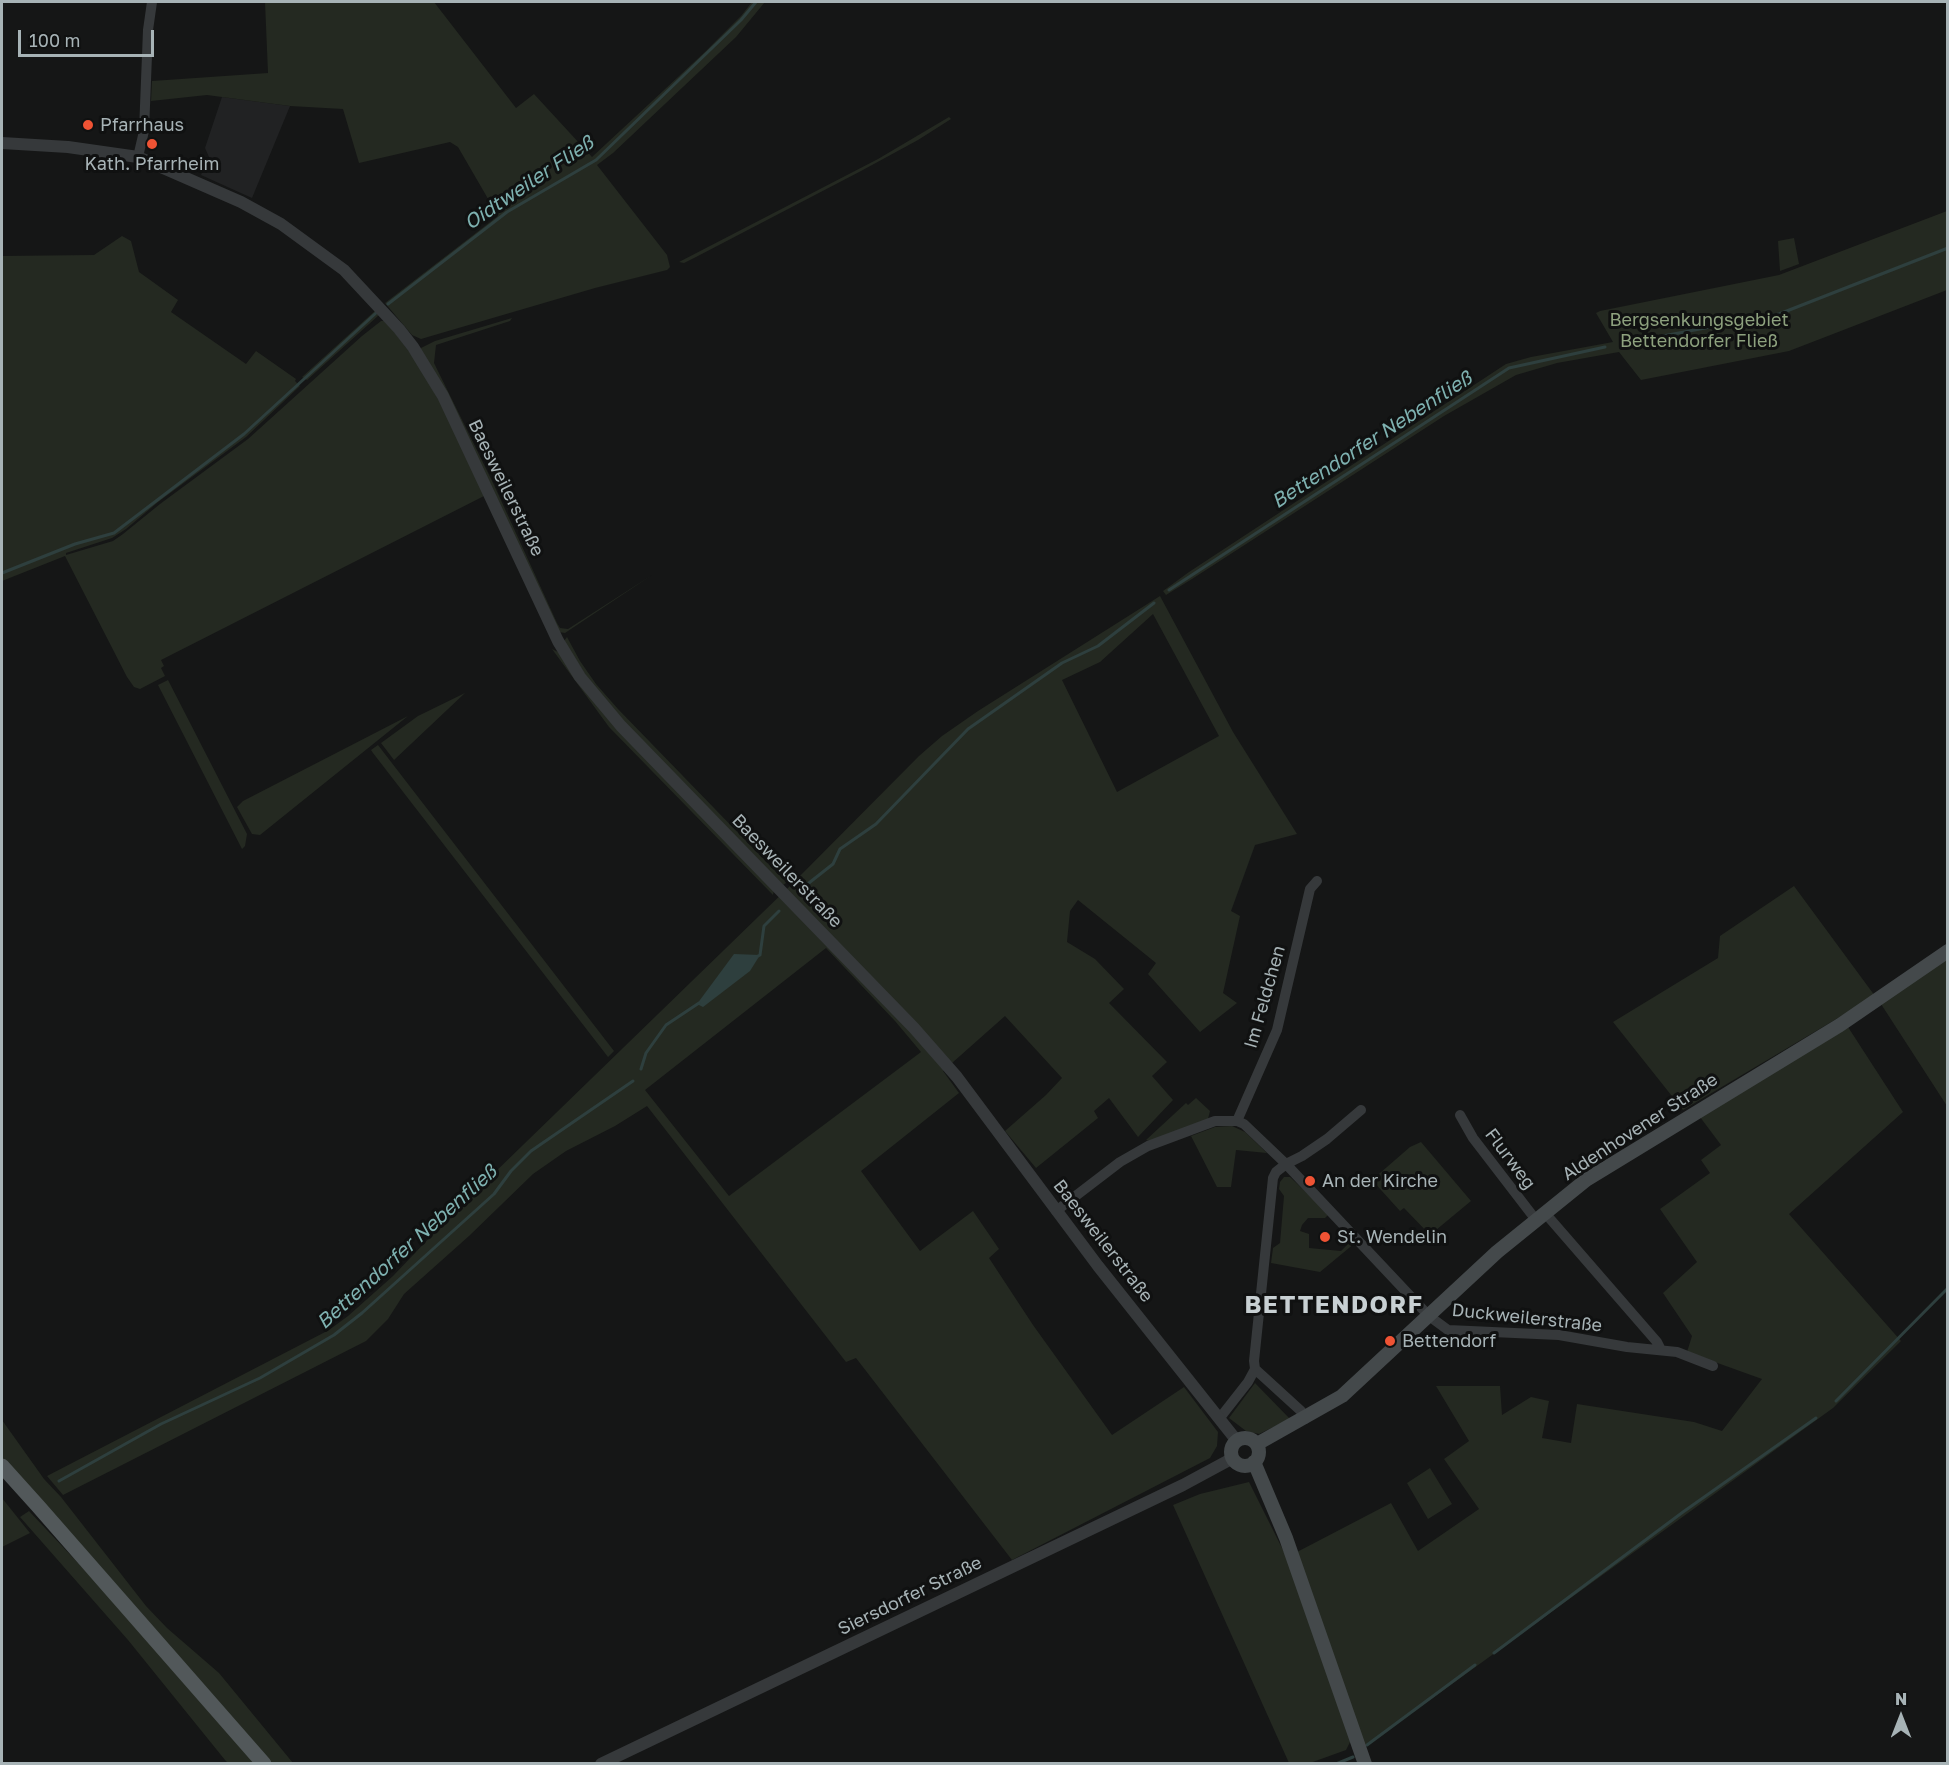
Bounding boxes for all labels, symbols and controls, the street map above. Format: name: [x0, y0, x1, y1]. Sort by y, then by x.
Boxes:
scale bar: [21, 18, 158, 56]
text: 100 m: [29, 29, 80, 51]
place label: Pfarrhaus: [100, 114, 184, 136]
marker: Pfarrhaus: [81, 118, 95, 132]
water label: Oidtweiler Fließ: [460, 131, 598, 235]
marker: Kath. Pfarrheim: [145, 137, 159, 151]
place label: Kath. Pfarrheim: [84, 153, 220, 175]
park label: Bergsenkungsgebiet Bettendorfer Fließ: [1609, 309, 1789, 352]
water label: Bettendorfer Nebenfließ: [1267, 366, 1477, 514]
street label: Baesweilerstraße: [464, 416, 548, 560]
street label: Baesweilerstraße: [727, 810, 847, 932]
street label: Im Feldchen: [1240, 943, 1290, 1051]
street label: Aldenhovener Straße: [1558, 1069, 1722, 1185]
street label: Flurweg: [1480, 1124, 1540, 1194]
water label: Bettendorfer Nebenfließ: [312, 1160, 502, 1334]
place label: An der Kirche: [1322, 1170, 1438, 1192]
marker: An der Kirche: [1303, 1174, 1317, 1188]
street label: Baesweilerstraße: [1048, 1175, 1158, 1307]
place label: St. Wendelin: [1337, 1226, 1447, 1248]
marker: St. Wendelin: [1318, 1230, 1332, 1244]
district label: BETTENDORF: [1244, 1291, 1424, 1319]
street label: Duckweilerstraße: [1451, 1299, 1603, 1337]
place label: Bettendorf: [1402, 1330, 1496, 1352]
marker: Bettendorf: [1383, 1334, 1397, 1348]
street label: Siersdorfer Straße: [835, 1552, 985, 1640]
north arrow: [1871, 1687, 1931, 1747]
text: N: [1895, 1689, 1907, 1709]

